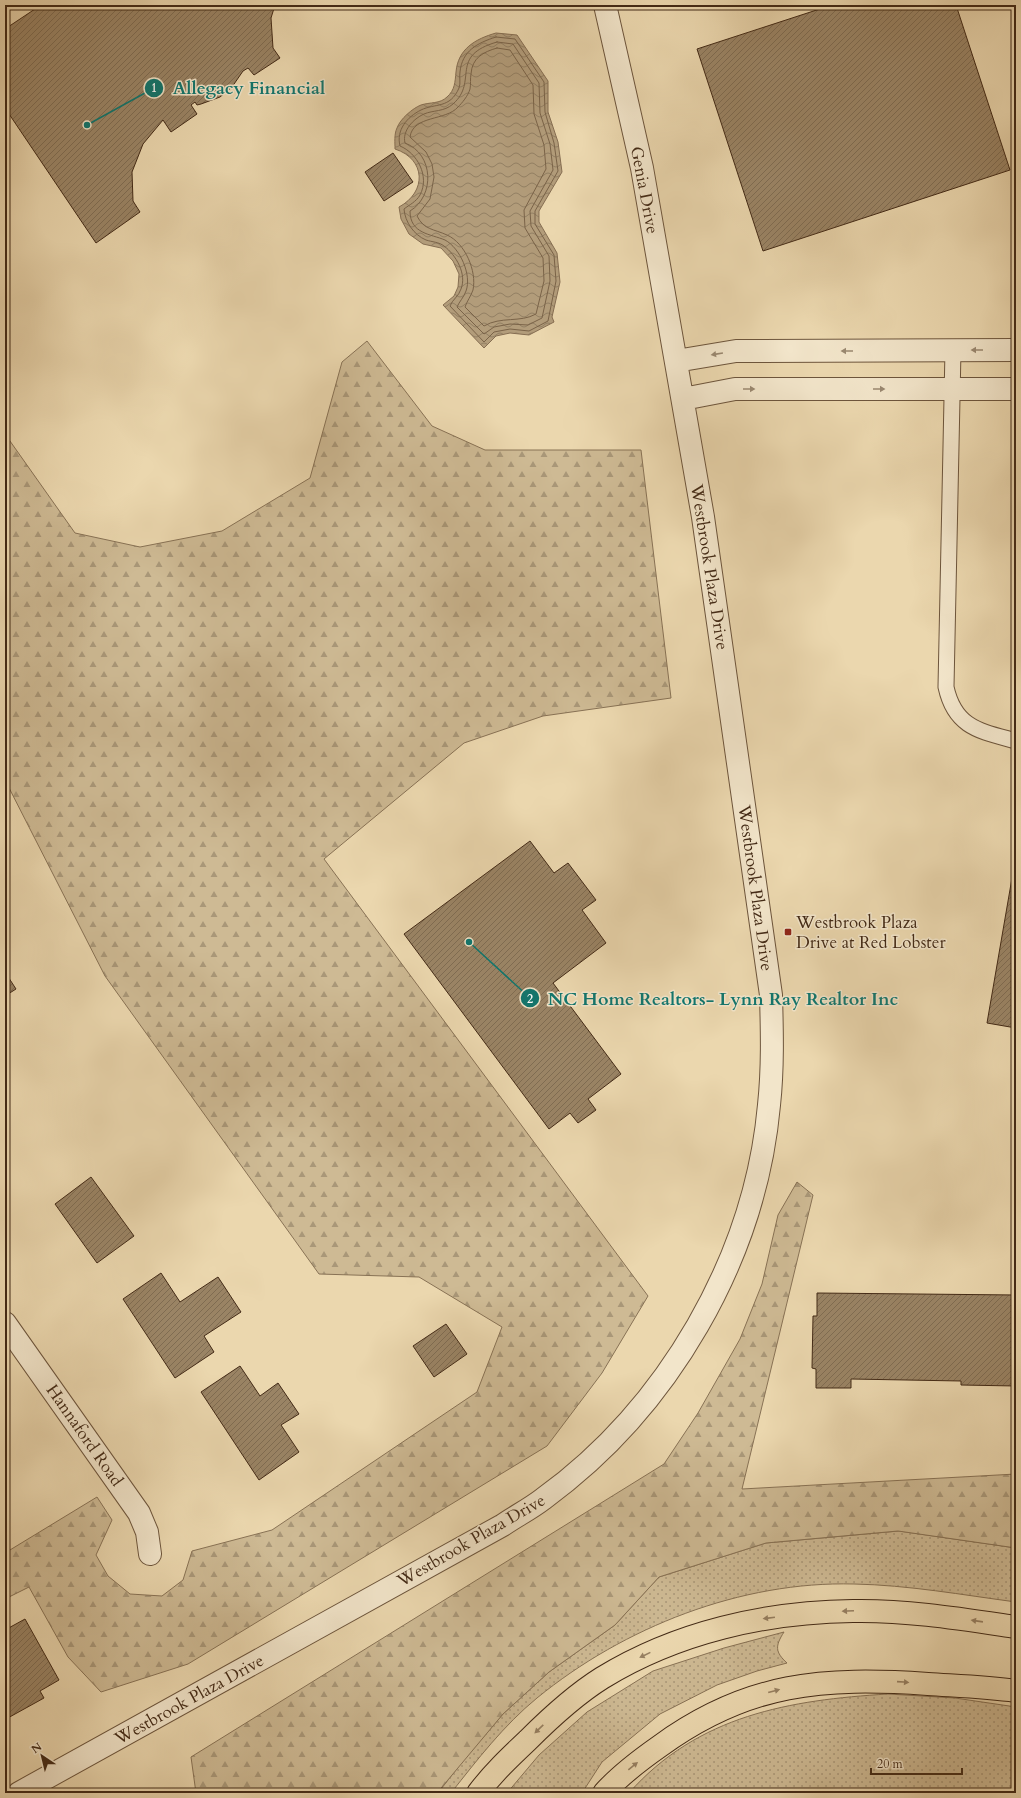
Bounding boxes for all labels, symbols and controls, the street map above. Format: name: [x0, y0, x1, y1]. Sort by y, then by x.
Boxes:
callout: Allegacy Financial: [144, 73, 333, 103]
text: Allegacy Financial: [173, 76, 325, 101]
text: 1: [151, 80, 157, 96]
street label: Genia Drive: [625, 144, 664, 236]
one-way arrow: [841, 347, 853, 354]
one-way arrow: [970, 347, 983, 353]
one-way arrow: [711, 351, 723, 357]
one-way arrow: [743, 386, 756, 392]
one-way arrow: [873, 386, 886, 392]
street label: Westbrook Plaza Drive: [685, 482, 734, 651]
street label: Westbrook Plaza Drive: [732, 803, 779, 972]
place label: Westbrook Plaza Drive at Red Lobster: [795, 911, 946, 954]
marker: Westbrook Plaza Drive at Red Lobster: [783, 927, 793, 937]
callout: NC Home Realtors- Lynn Ray Realtor Inc: [520, 983, 906, 1013]
text: NC Home Realtors- Lynn Ray Realtor Inc: [548, 987, 899, 1012]
text: 2: [527, 991, 533, 1007]
street label: Hannaford Road: [41, 1380, 128, 1491]
street label: Westbrook Plaza Drive: [392, 1489, 549, 1593]
one-way arrow: [842, 1608, 854, 1615]
one-way arrow: [763, 1615, 775, 1621]
one-way arrow: [971, 1618, 983, 1624]
street label: Westbrook Plaza Drive: [110, 1649, 268, 1751]
one-way arrow: [639, 1652, 650, 1659]
one-way arrow: [897, 1679, 909, 1686]
one-way arrow: [768, 1688, 780, 1694]
one-way arrow: [533, 1725, 544, 1734]
north arrow: [22, 1736, 62, 1776]
text: N: [28, 1739, 45, 1757]
scale bar: [871, 1750, 962, 1776]
text: 20 m: [877, 1756, 904, 1772]
one-way arrow: [627, 1762, 638, 1771]

